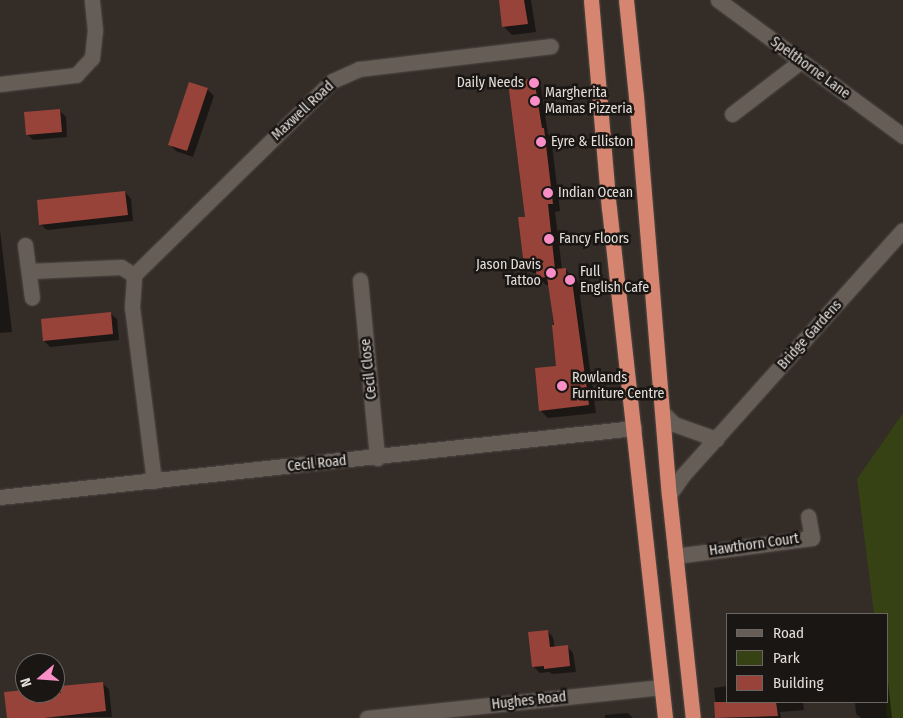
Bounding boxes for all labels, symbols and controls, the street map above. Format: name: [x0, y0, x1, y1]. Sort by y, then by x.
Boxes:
street label: Spelthorne Lane: [767, 34, 853, 102]
place label: Daily Needs: [457, 75, 524, 91]
marker: Daily Needs: [528, 77, 540, 89]
street label: Maxwell Road: [268, 78, 338, 144]
place label: Margherita Mamas Pizzeria: [545, 85, 633, 118]
marker: Margherita Mamas Pizzeria: [529, 95, 541, 107]
place label: Eyre & Elliston: [551, 134, 633, 150]
marker: Eyre & Elliston: [535, 136, 547, 148]
place label: Indian Ocean: [558, 185, 633, 201]
marker: Indian Ocean: [542, 187, 554, 199]
place label: Fancy Floors: [559, 231, 629, 247]
marker: Fancy Floors: [543, 233, 555, 245]
place label: Jason Davis Tattoo: [476, 257, 541, 290]
place label: Full English Cafe: [580, 264, 649, 296]
marker: Jason Davis Tattoo: [545, 267, 557, 279]
marker: Full English Cafe: [564, 274, 576, 286]
street label: Bridge Gardens: [775, 297, 845, 373]
street label: Cecil Close: [357, 338, 381, 400]
place label: Rowlands Furniture Centre: [572, 370, 664, 402]
marker: Rowlands Furniture Centre: [556, 380, 568, 392]
street label: Cecil Road: [287, 453, 347, 475]
street label: Hawthorn Court: [708, 530, 800, 560]
legend: [726, 613, 888, 703]
text: Road: [773, 624, 804, 642]
text: Park: [773, 649, 800, 667]
north arrow: [15, 653, 65, 703]
text: Building: [773, 674, 824, 692]
text: N: [17, 676, 36, 689]
street label: Hughes Road: [491, 689, 567, 713]

